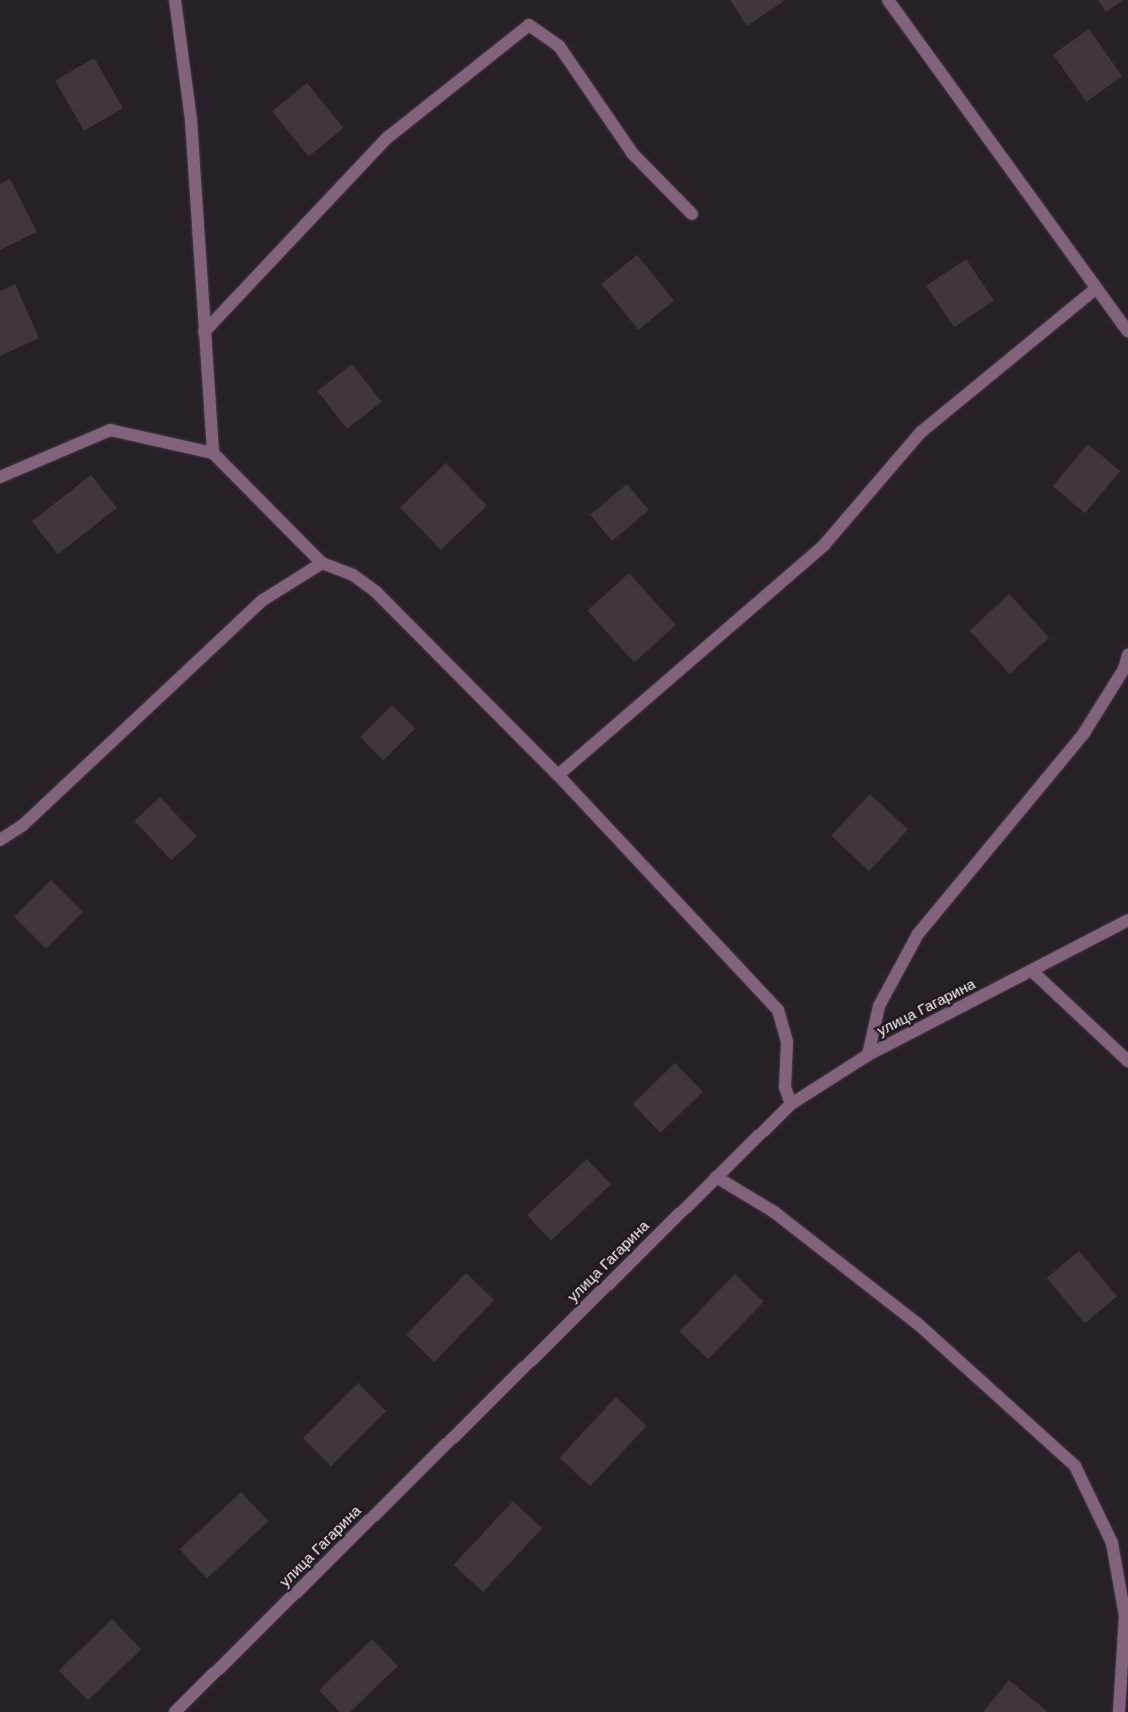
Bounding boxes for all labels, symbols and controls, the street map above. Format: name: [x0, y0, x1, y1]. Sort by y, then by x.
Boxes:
street label: улица Гагарина: [874, 974, 978, 1040]
street label: улица Гагарина: [564, 1217, 652, 1305]
street label: улица Гагарина: [276, 1502, 364, 1590]

